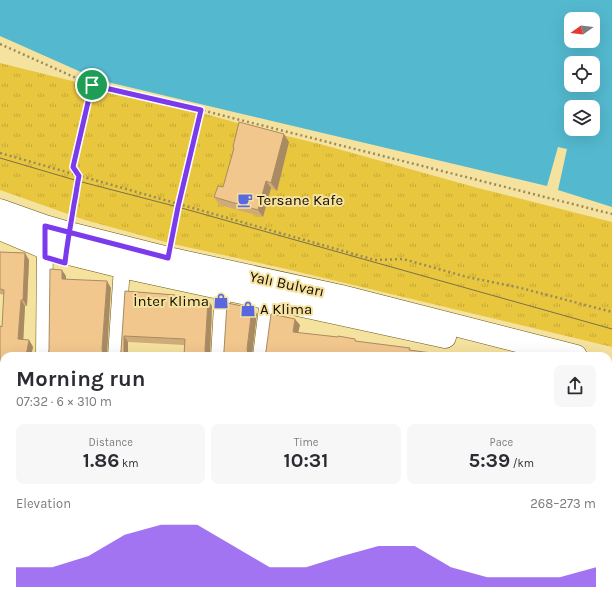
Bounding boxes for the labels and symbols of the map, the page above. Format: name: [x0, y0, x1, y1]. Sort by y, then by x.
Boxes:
north arrow: [564, 12, 600, 48]
pin: [75, 68, 109, 102]
cafe icon: Tersane Kafe: [236, 191, 254, 209]
place label: Tersane Kafe: [257, 191, 343, 209]
street label: Yalı Bulvarı: [248, 267, 326, 301]
place label: İnter Klima: [133, 292, 209, 310]
shop icon: İnter Klima: [212, 292, 230, 310]
shop icon: A Klima: [239, 300, 257, 318]
place label: A Klima: [260, 300, 312, 318]

